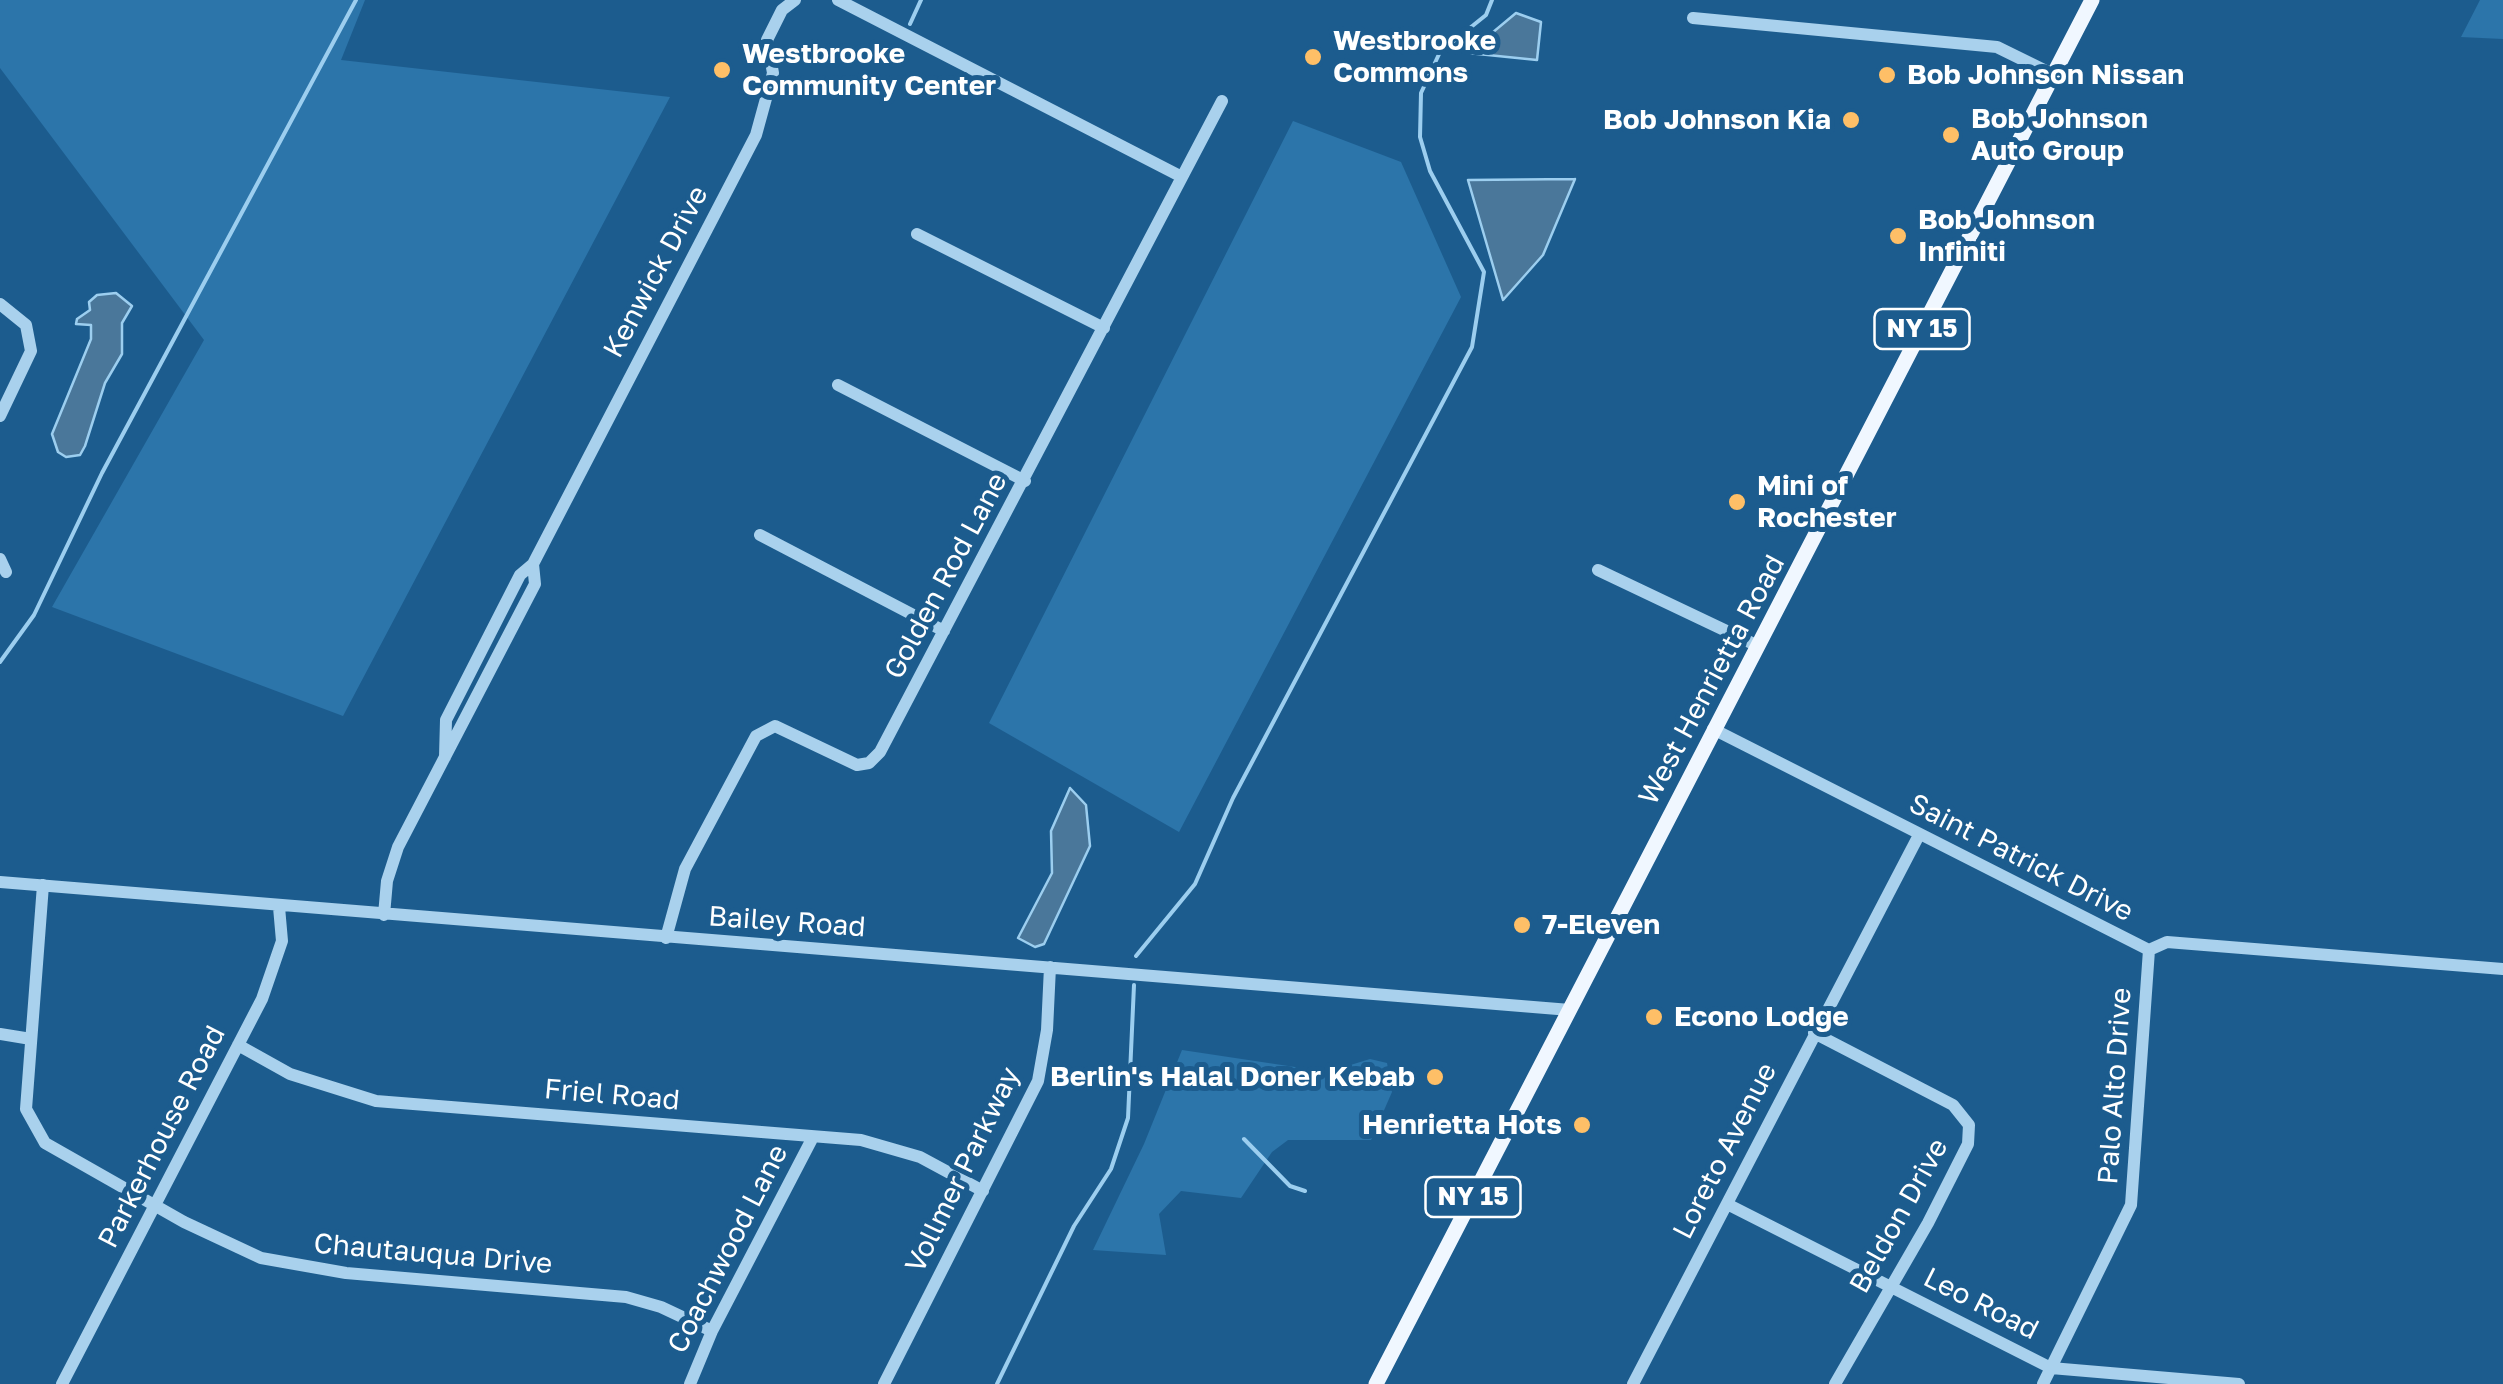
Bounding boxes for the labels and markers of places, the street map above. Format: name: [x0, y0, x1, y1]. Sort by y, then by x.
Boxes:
place label: Westbrooke Commons: [1333, 24, 1496, 90]
place label: Westbrooke Community Center: [742, 37, 996, 103]
marker: Westbrooke Commons: [1302, 46, 1324, 68]
place label: Bob Johnson Nissan: [1907, 58, 2184, 92]
marker: Westbrooke Community Center: [711, 59, 733, 81]
marker: Bob Johnson Nissan: [1876, 64, 1898, 86]
place label: Bob Johnson Auto Group: [1971, 102, 2148, 168]
place label: Bob Johnson Kia: [1603, 103, 1831, 137]
marker: Bob Johnson Kia: [1840, 109, 1862, 131]
marker: Bob Johnson Auto Group: [1940, 124, 1962, 146]
place label: Bob Johnson Infiniti: [1918, 203, 2095, 269]
marker: Bob Johnson Infiniti: [1887, 225, 1909, 247]
place label: Mini of Rochester: [1757, 469, 1897, 535]
marker: Mini of Rochester: [1726, 491, 1748, 513]
place label: 7-Eleven: [1542, 908, 1660, 942]
marker: 7-Eleven: [1511, 914, 1533, 936]
place label: Econo Lodge: [1674, 1000, 1849, 1034]
marker: Econo Lodge: [1643, 1006, 1665, 1028]
place label: Berlin's Halal Doner Kebab: [1050, 1060, 1415, 1094]
marker: Berlin's Halal Doner Kebab: [1424, 1066, 1446, 1088]
place label: Henrietta Hots: [1362, 1108, 1562, 1142]
marker: Henrietta Hots: [1571, 1114, 1593, 1136]

